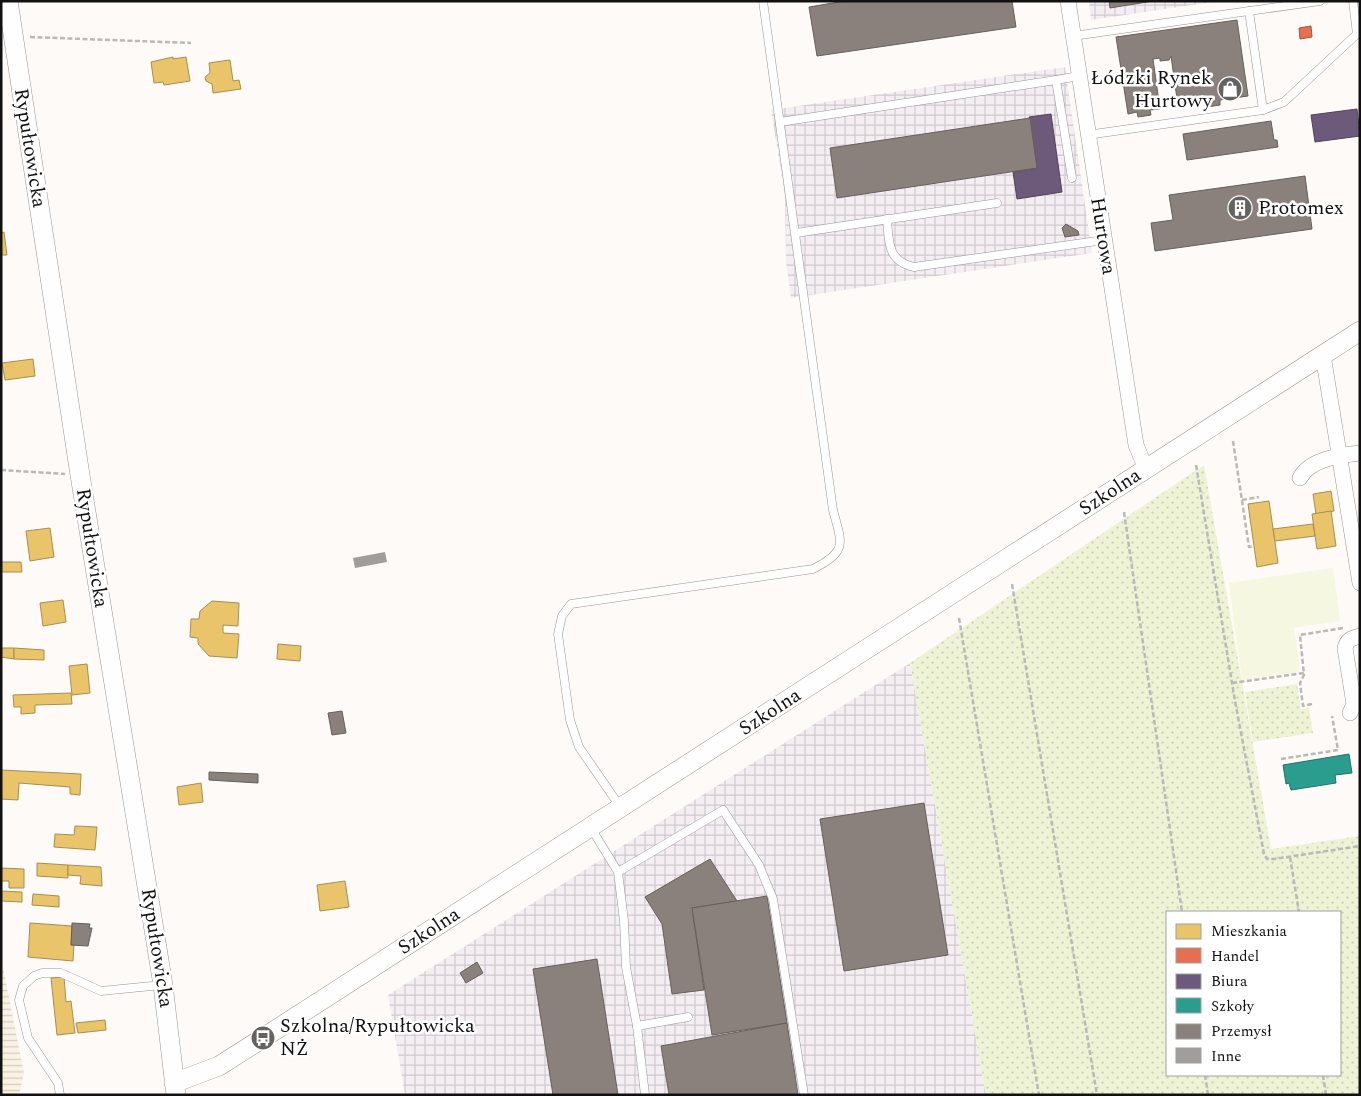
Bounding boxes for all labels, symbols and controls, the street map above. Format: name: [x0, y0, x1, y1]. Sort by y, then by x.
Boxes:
place label: Łódzki Rynek Hurtowy: [1091, 63, 1213, 116]
shop icon: Łódzki Rynek Hurtowy: [1217, 76, 1243, 102]
street label: Rypułtowicka: [6, 86, 54, 210]
place label: Protomex: [1258, 193, 1344, 223]
street label: Hurtowa: [1082, 195, 1124, 277]
building icon: Protomex: [1227, 195, 1253, 221]
street label: Szkolna: [1073, 461, 1147, 523]
street label: Rypułtowicka: [68, 486, 116, 610]
street label: Szkolna: [733, 681, 807, 743]
street label: Rypułtowicka: [133, 886, 181, 1010]
street label: Szkolna: [392, 900, 466, 962]
legend: [1166, 911, 1341, 1076]
text: Mieszkania: [1211, 920, 1288, 943]
text: Handel: [1211, 945, 1259, 968]
text: Biura: [1211, 970, 1248, 993]
text: Szkoły: [1211, 995, 1255, 1018]
place label: Szkolna/Rypułtowicka NŻ: [280, 1011, 475, 1064]
text: Przemysł: [1211, 1020, 1272, 1043]
bus stop icon: Szkolna/Rypułtowicka NŻ: [250, 1025, 276, 1051]
text: Inne: [1211, 1045, 1242, 1068]

